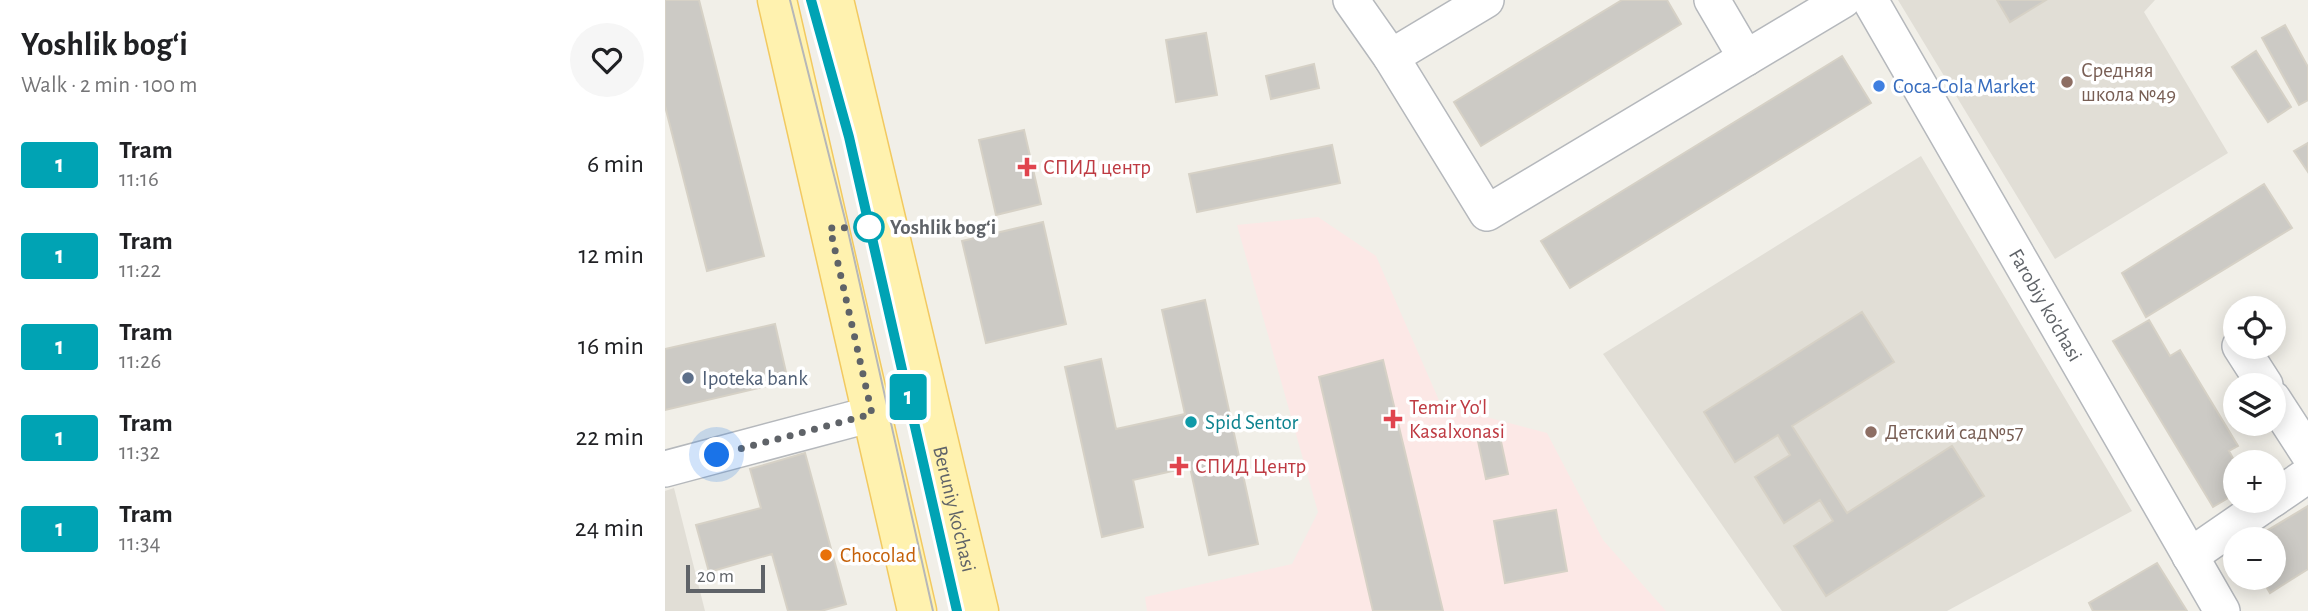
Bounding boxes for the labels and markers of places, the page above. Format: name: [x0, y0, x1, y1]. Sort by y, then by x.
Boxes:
place label: Средняя школа №49: [2081, 60, 2176, 105]
marker: Средняя школа №49: [2059, 74, 2075, 90]
place label: Coca-Cola Market: [1893, 76, 2036, 97]
marker: Coca-Cola Market: [1871, 78, 1887, 94]
marker: СПИД центр: [1017, 157, 1037, 177]
place label: СПИД центр: [1043, 157, 1151, 178]
marker: Yoshlik bogʻi: [854, 212, 884, 242]
place label: Yoshlik bogʻi: [890, 217, 996, 238]
place label: Ipoteka bank: [702, 368, 808, 389]
marker: Ipoteka bank: [680, 370, 696, 386]
place label: Temir Yo'l Kasalxonasi: [1409, 397, 1505, 442]
marker: Temir Yo'l Kasalxonasi: [1383, 409, 1403, 429]
place label: Spid Sentor: [1205, 412, 1299, 433]
marker: Spid Sentor: [1183, 414, 1199, 430]
place label: Детский сад№57: [1885, 422, 2024, 443]
marker: Детский сад№57: [1863, 424, 1879, 440]
marker: СПИД Центр: [1169, 456, 1189, 476]
place label: СПИД Центр: [1195, 456, 1306, 477]
place label: Chocolad: [840, 545, 916, 566]
marker: Chocolad: [818, 547, 834, 563]

